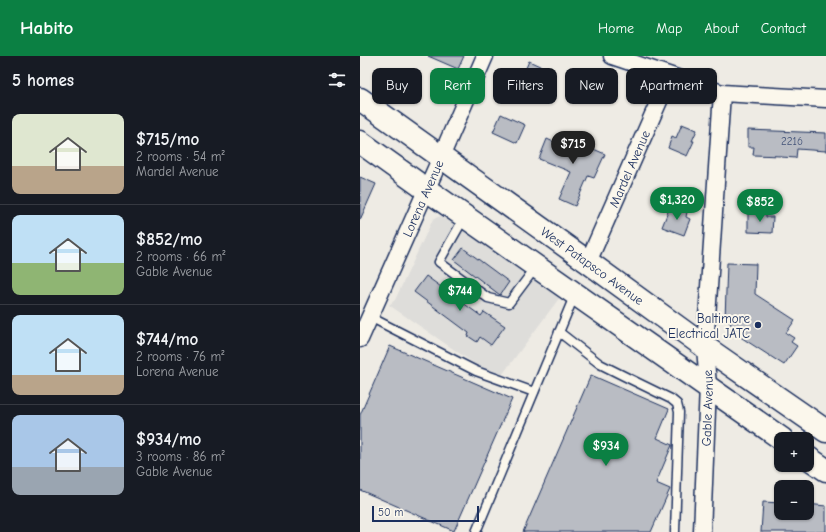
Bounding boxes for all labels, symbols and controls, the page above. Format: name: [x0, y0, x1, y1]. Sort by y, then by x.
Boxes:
text: Habito: [20, 17, 73, 39]
text: Home: [598, 20, 634, 37]
text: Map: [656, 20, 682, 37]
text: About: [704, 20, 739, 37]
text: Contact: [761, 20, 806, 37]
chip: Buy: [372, 68, 422, 104]
chip: Rent: [430, 68, 485, 104]
chip: Filters: [493, 68, 557, 104]
chip: New: [565, 68, 618, 104]
chip: Apartment: [626, 68, 717, 104]
icon: filters: [326, 69, 348, 91]
text: 5 homes: [12, 71, 74, 90]
street label: Mardel Avenue: [606, 128, 653, 210]
icon: home: [44, 130, 92, 178]
text: $715/mo: [136, 130, 199, 149]
pin: $715: [549, 131, 597, 165]
house number: 2216: [781, 135, 803, 148]
text: $715: [560, 136, 586, 151]
text: 2 rooms · 54 m²: [136, 149, 225, 164]
street label: Lorena Avenue: [399, 157, 447, 239]
text: Mardel Avenue: [136, 164, 219, 179]
pin: $1,320: [644, 187, 710, 221]
pin: $852: [736, 189, 784, 223]
text: $1,320: [659, 192, 695, 207]
text: $852: [746, 194, 774, 209]
street label: West Patapsco Avenue: [538, 224, 647, 308]
text: $852/mo: [136, 230, 202, 249]
icon: home: [44, 231, 92, 279]
text: 2 rooms · 66 m²: [136, 249, 225, 264]
text: Gable Avenue: [136, 264, 212, 279]
pin: $744: [436, 278, 484, 312]
text: $744: [448, 283, 472, 298]
place label: Baltimore Electrical JATC: [668, 311, 750, 341]
marker: Baltimore Electrical JATC: [753, 320, 763, 330]
text: $744/mo: [136, 330, 198, 349]
icon: home: [44, 331, 92, 379]
text: 2 rooms · 76 m²: [136, 349, 224, 364]
text: Lorena Avenue: [136, 364, 218, 379]
street label: Gable Avenue: [699, 369, 716, 447]
text: $934/mo: [136, 430, 201, 449]
icon: home: [44, 431, 92, 479]
map controls: [774, 432, 814, 520]
button: +: [774, 432, 814, 472]
pin: $934: [582, 433, 630, 467]
text: $934: [592, 438, 620, 453]
text: 3 rooms · 86 m²: [136, 449, 225, 464]
text: Gable Avenue: [136, 464, 212, 479]
button: −: [774, 480, 814, 520]
scale bar: [372, 504, 479, 523]
text: 50 m: [378, 506, 403, 519]

